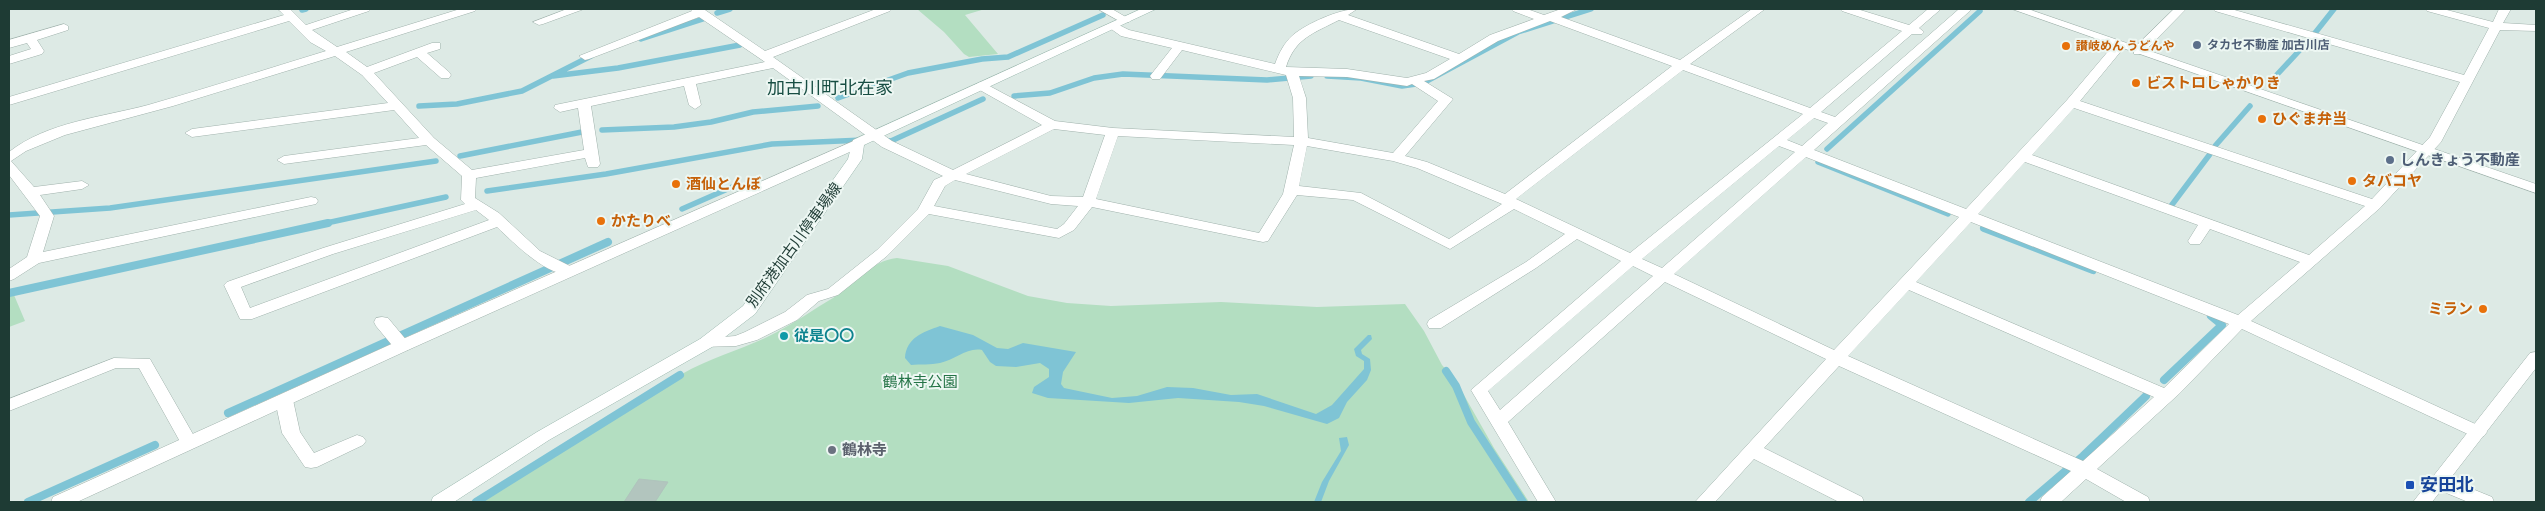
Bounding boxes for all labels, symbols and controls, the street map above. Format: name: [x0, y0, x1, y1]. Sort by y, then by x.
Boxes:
place label: タカセ不動産 加古川店: [2207, 37, 2329, 52]
place label: 讃岐めん うどんや: [2076, 38, 2174, 53]
marker: タカセ不動産 加古川店: [2191, 39, 2203, 51]
marker: 讃岐めん うどんや: [2060, 40, 2072, 52]
place label: ビストロしゃかりき: [2146, 73, 2281, 92]
district label: 加古川町北在家: [767, 76, 893, 99]
marker: ビストロしゃかりき: [2130, 77, 2142, 89]
place label: ひぐま弁当: [2272, 109, 2347, 128]
marker: ひぐま弁当: [2256, 113, 2268, 125]
place label: しんきょう不動産: [2400, 150, 2520, 169]
marker: しんきょう不動産: [2384, 154, 2396, 166]
place label: タバコヤ: [2362, 171, 2422, 190]
place label: 酒仙とんぼ: [686, 174, 761, 193]
marker: タバコヤ: [2346, 175, 2358, 187]
marker: 酒仙とんぼ: [670, 178, 682, 190]
street label: 別府港加古川停車場線: [742, 178, 845, 311]
place label: かたりべ: [611, 211, 671, 230]
marker: かたりべ: [595, 215, 607, 227]
place label: ミラン: [2428, 299, 2473, 318]
marker: ミラン: [2477, 303, 2489, 315]
place label: 従是〇〇: [794, 326, 854, 345]
marker: 従是〇〇: [778, 330, 790, 342]
park label: 鶴林寺公園: [882, 372, 958, 391]
place label: 鶴林寺: [842, 440, 887, 459]
marker: 鶴林寺: [826, 444, 838, 456]
place label: 安田北: [2420, 473, 2474, 496]
marker: 安田北: [2404, 479, 2416, 491]

